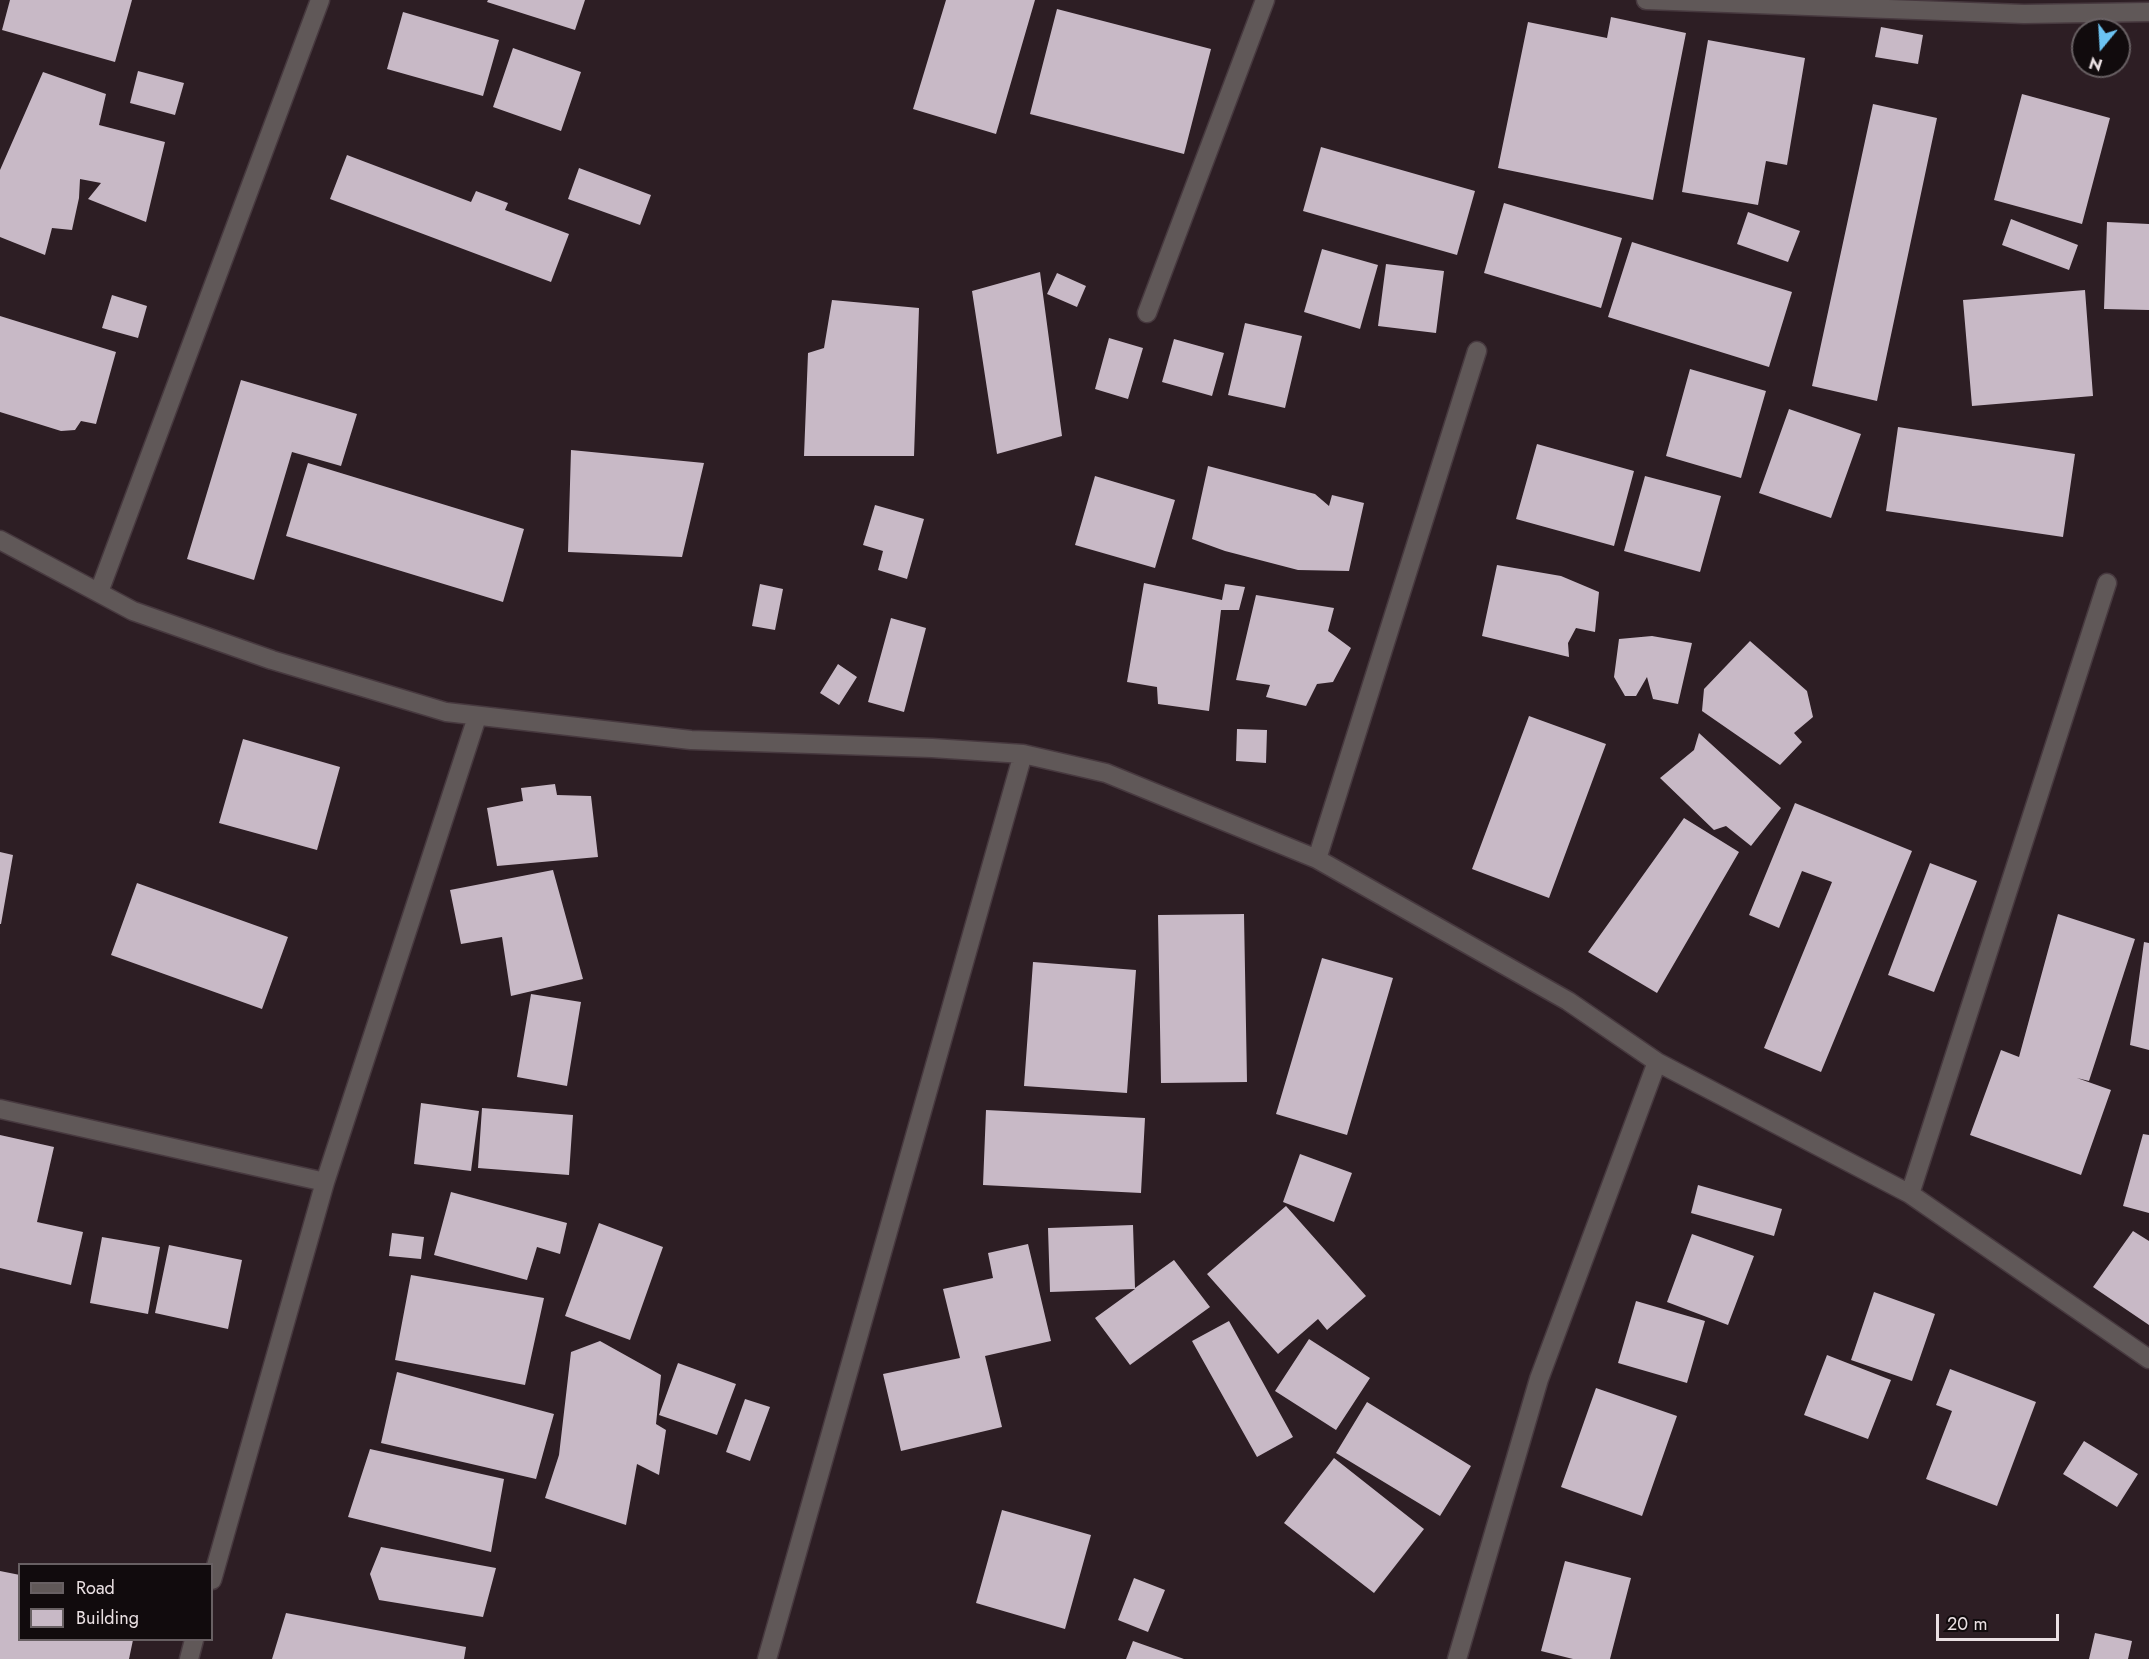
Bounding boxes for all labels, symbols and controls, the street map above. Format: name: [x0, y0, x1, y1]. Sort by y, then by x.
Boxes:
north arrow: [2071, 18, 2131, 78]
text: N: [2086, 51, 2106, 77]
legend: [18, 1563, 213, 1641]
text: Road: [76, 1575, 115, 1601]
scale bar: [1939, 1602, 2062, 1640]
text: Building: [76, 1605, 139, 1631]
text: 20 m: [1947, 1611, 1987, 1637]

